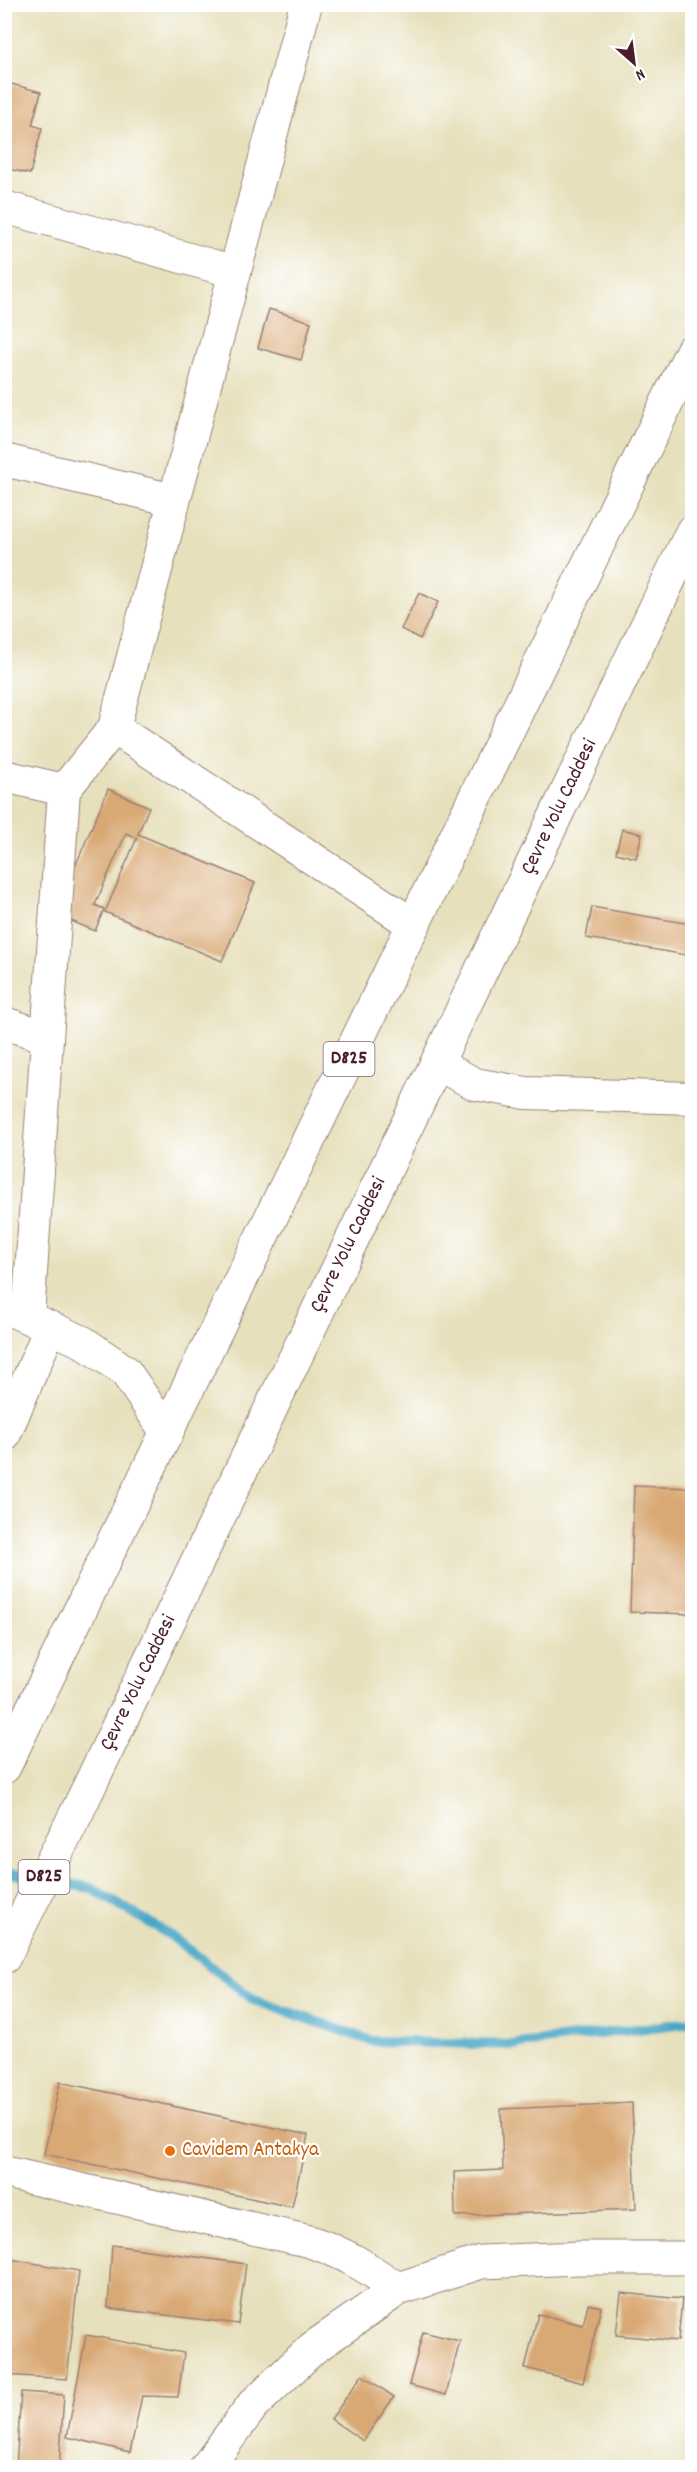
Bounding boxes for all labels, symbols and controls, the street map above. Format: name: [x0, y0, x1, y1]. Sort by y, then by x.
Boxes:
north arrow: [604, 33, 664, 93]
text: N: [631, 62, 649, 86]
street label: Çevre Yolu Caddesi: [514, 734, 606, 880]
road number: D825: [324, 1042, 374, 1076]
street label: Çevre Yolu Caddesi: [303, 1172, 395, 1318]
street label: Çevre Yolu Caddesi: [93, 1610, 185, 1756]
road number: D825: [18, 1860, 70, 1894]
place label: Cavidem Antakya: [182, 2136, 320, 2166]
marker: Cavidem Antakya: [163, 2144, 177, 2158]

